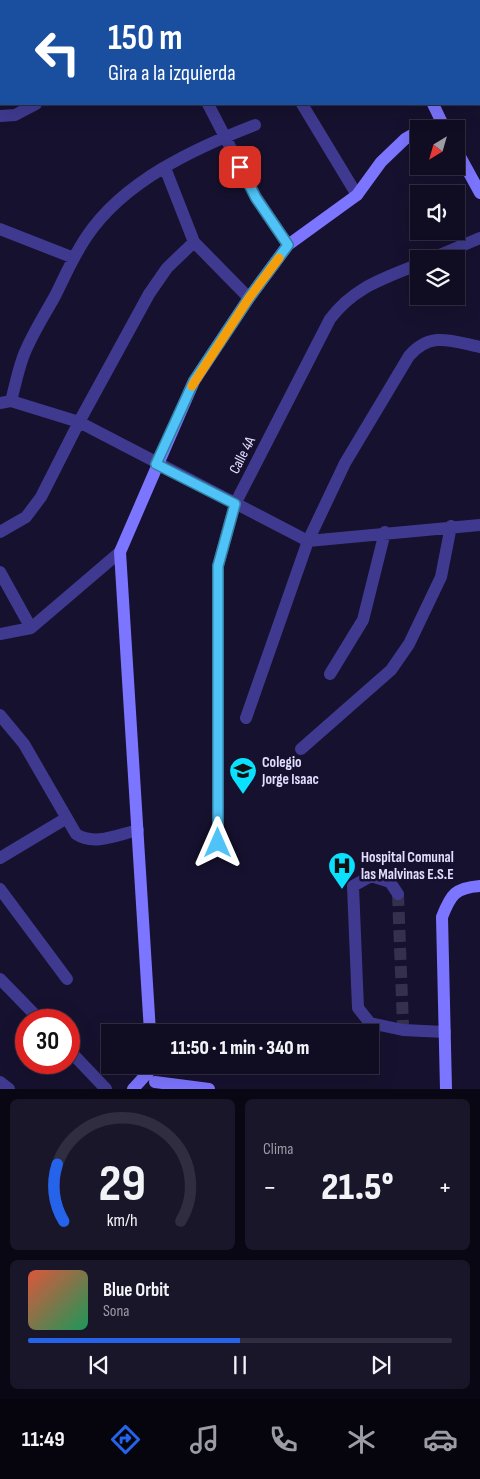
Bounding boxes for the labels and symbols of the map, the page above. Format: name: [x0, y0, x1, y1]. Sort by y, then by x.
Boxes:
north arrow: [410, 120, 465, 175]
pin: [219, 146, 261, 188]
street label: Calle 4A: [225, 433, 260, 477]
place label: Colegio Jorge Isaac: [261, 753, 319, 789]
school or university icon: Colegio Jorge Isaac: [228, 756, 258, 795]
position arrow: [191, 816, 243, 868]
place label: Hospital Comunal las Malvinas E.S.E: [361, 848, 454, 884]
hospital icon: Hospital Comunal las Malvinas E.S.E: [327, 851, 357, 890]
speed limit sign: 30: [15, 1009, 80, 1074]

